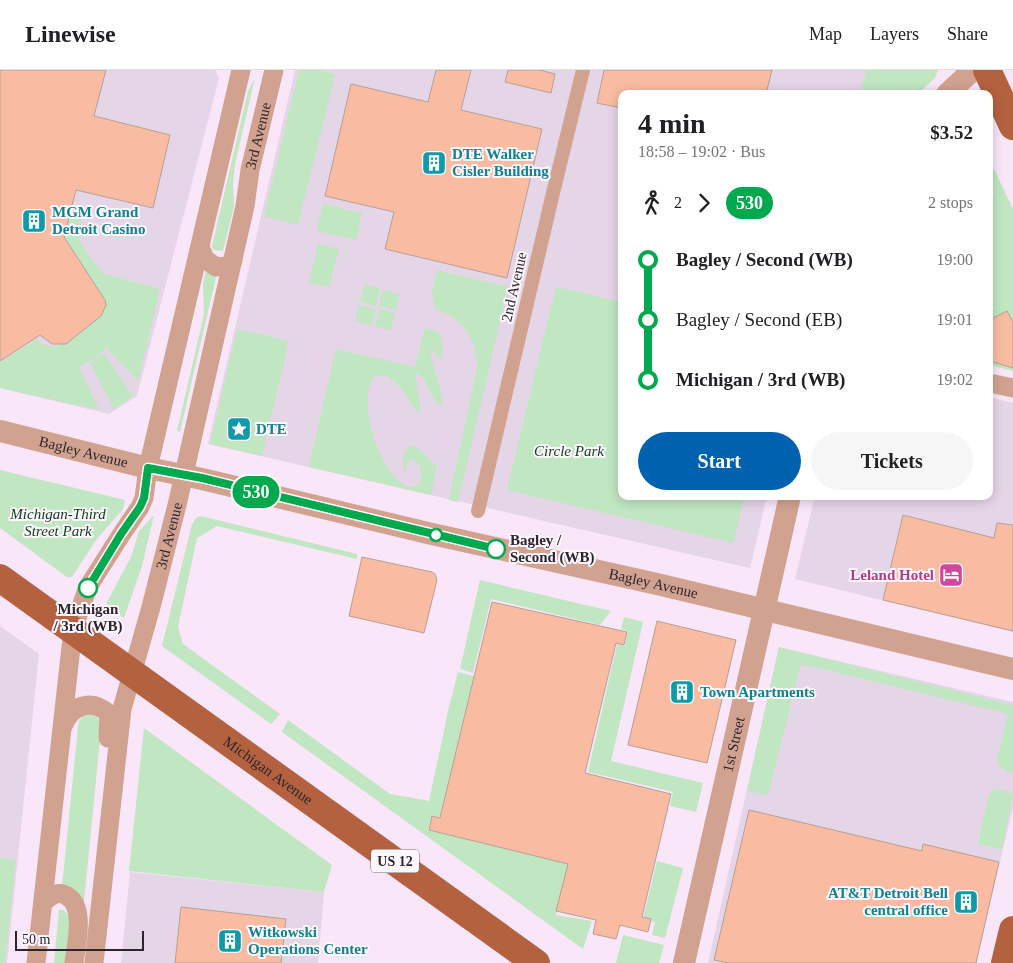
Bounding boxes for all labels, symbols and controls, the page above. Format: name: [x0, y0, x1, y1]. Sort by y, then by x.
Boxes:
text: Linewise: [25, 21, 116, 47]
text: Map: [809, 24, 842, 44]
text: Layers: [870, 24, 919, 44]
text: Share: [947, 24, 988, 44]
street label: 3rd Avenue: [242, 100, 274, 171]
text: 4 min: [638, 108, 706, 139]
text: $3.52: [930, 122, 973, 143]
text: 18:58 – 19:02 · Bus: [638, 143, 765, 160]
place label: DTE Walker Cisler Building: [452, 146, 549, 179]
building icon: DTE Walker Cisler Building: [421, 150, 447, 176]
icon: walk: [638, 189, 666, 217]
icon: forward: [690, 189, 718, 217]
text: 530: [736, 193, 763, 213]
text: 2: [674, 194, 682, 211]
text: 2 stops: [928, 194, 973, 211]
place label: MGM Grand Detroit Casino: [52, 204, 145, 237]
building icon: MGM Grand Detroit Casino: [21, 208, 47, 234]
text: Bagley / Second (WB): [676, 249, 853, 270]
street label: 2nd Avenue: [498, 250, 530, 323]
text: 19:00: [937, 251, 973, 268]
text: Bagley / Second (EB): [676, 309, 842, 330]
text: 19:01: [937, 311, 973, 328]
text: Michigan / 3rd (WB): [676, 369, 845, 390]
text: 19:02: [937, 371, 973, 388]
place icon: DTE: [226, 416, 252, 442]
place label: DTE: [256, 421, 287, 437]
button: Start: [638, 432, 801, 490]
button: Tickets: [811, 432, 973, 490]
street label: Bagley Avenue: [37, 433, 130, 471]
park label: Circle Park: [534, 443, 604, 459]
line badge: 530: [227, 476, 285, 508]
text: 530: [243, 482, 270, 502]
street label: 3rd Avenue: [153, 500, 185, 571]
park label: Michigan-Third Street Park: [9, 506, 106, 539]
unlabelled marker: [429, 528, 443, 542]
place label: Bagley / Second (WB): [510, 532, 595, 566]
marker: Bagley / Second (WB): [486, 539, 506, 559]
hotel icon: Leland Hotel: [938, 562, 964, 588]
street label: Bagley Avenue: [607, 566, 700, 602]
place label: Leland Hotel: [850, 567, 934, 583]
marker: Michigan / 3rd (WB): [78, 578, 98, 598]
place label: Michigan / 3rd (WB): [52, 601, 123, 635]
building icon: Town Apartments: [669, 679, 695, 705]
place label: Town Apartments: [700, 684, 815, 700]
street label: 1st Street: [720, 715, 748, 774]
street label: Michigan Avenue: [220, 733, 316, 808]
road number: US 12: [371, 849, 419, 872]
place label: AT&T Detroit Bell central office: [828, 885, 948, 918]
building icon: AT&T Detroit Bell central office: [953, 889, 979, 915]
place label: Witkowski Operations Center: [248, 924, 368, 957]
scale bar: [15, 928, 144, 951]
building icon: Witkowski Operations Center: [217, 928, 243, 954]
text: 50 m: [22, 932, 50, 947]

